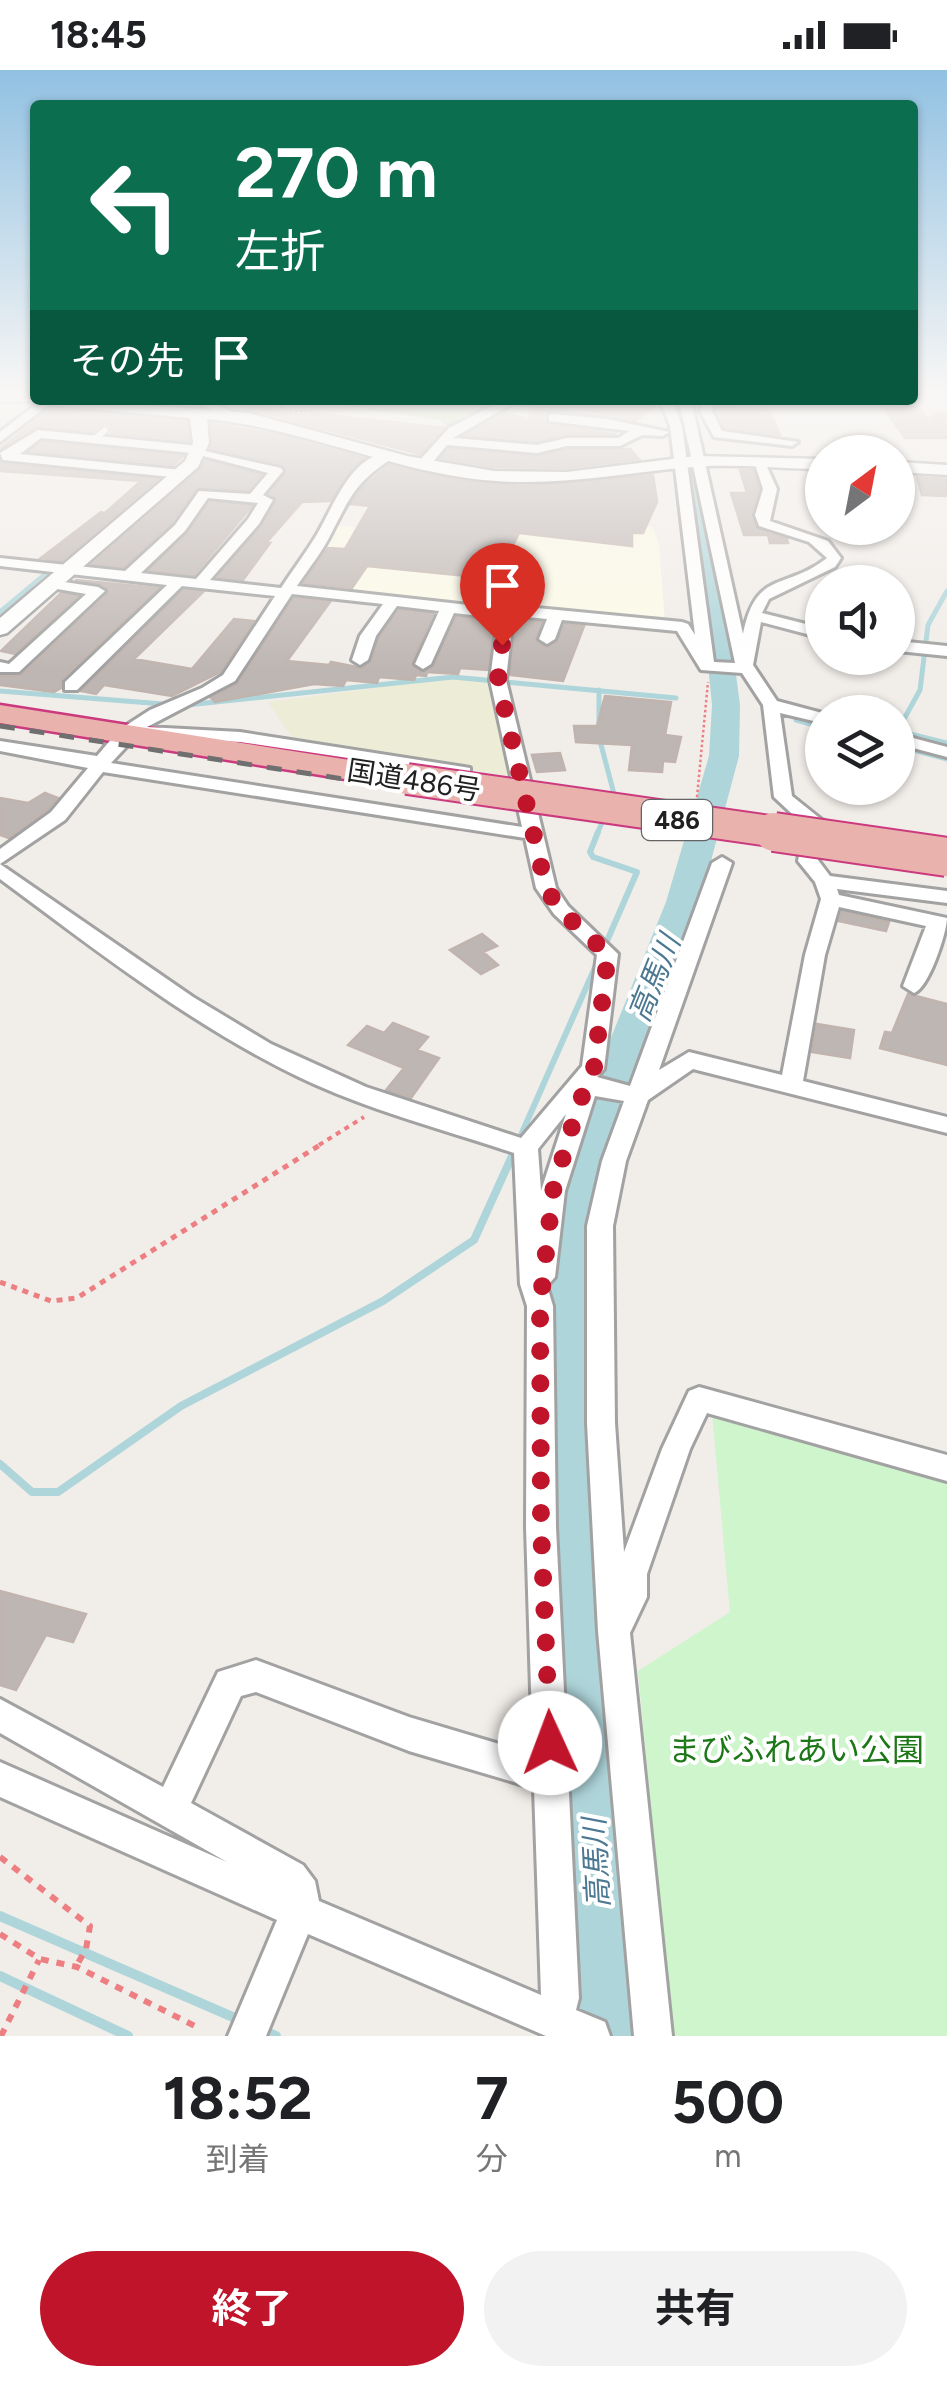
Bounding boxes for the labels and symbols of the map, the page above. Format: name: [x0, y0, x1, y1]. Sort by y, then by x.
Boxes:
north arrow: [805, 435, 915, 545]
pin: [460, 543, 545, 646]
street label: 国道486号: [345, 753, 483, 807]
road number: 486: [642, 800, 712, 840]
water label: 高馬川: [620, 927, 689, 1027]
position arrow: [498, 1691, 602, 1795]
park label: まびふれあい公園: [668, 1731, 924, 1769]
water label: 高馬川: [575, 1814, 617, 1909]

